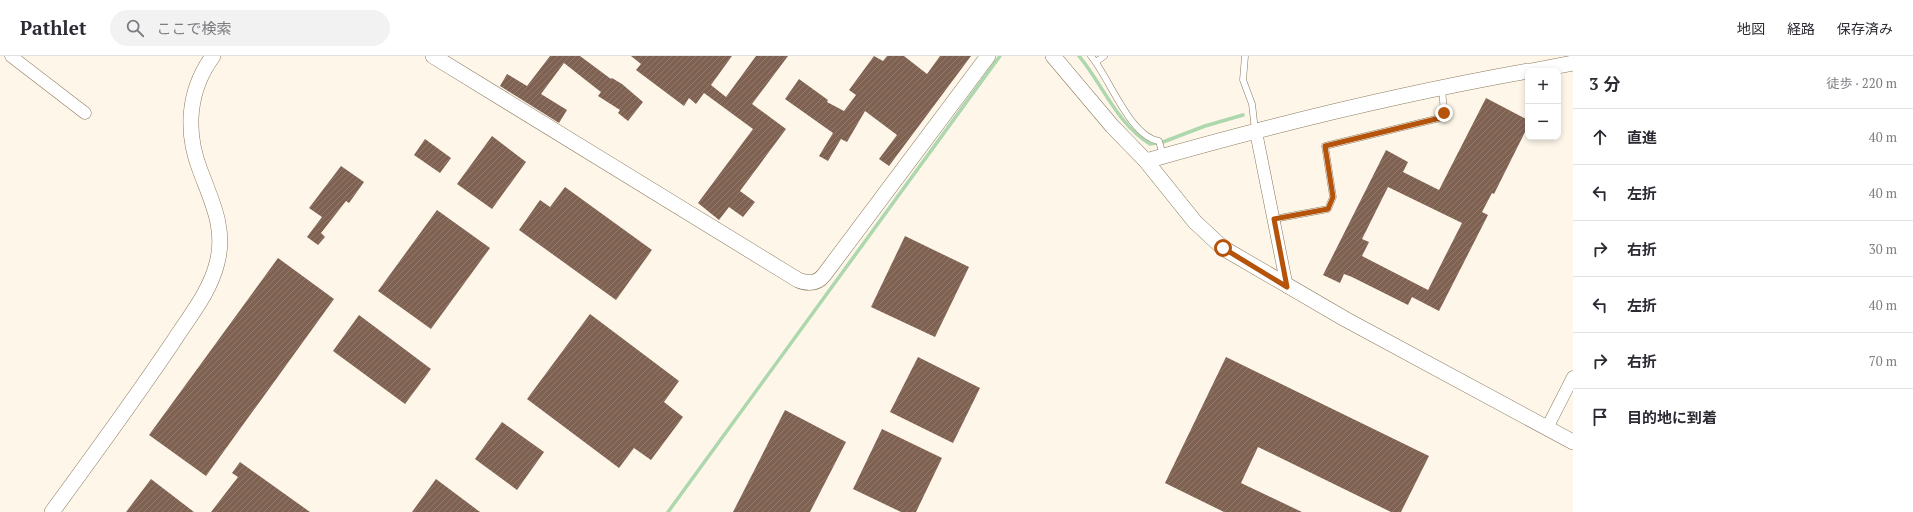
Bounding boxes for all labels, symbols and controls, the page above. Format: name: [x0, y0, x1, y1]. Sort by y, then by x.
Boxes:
search box: [110, 10, 390, 46]
text: Pathlet: [20, 15, 86, 40]
icon: search: [124, 17, 146, 39]
text: ここで検索: [156, 18, 231, 38]
text: 地図: [1737, 19, 1765, 38]
text: 経路: [1787, 19, 1815, 38]
text: 保存済み: [1837, 19, 1893, 38]
map controls: [1525, 68, 1561, 140]
button: +: [1525, 68, 1561, 104]
text: 3 分: [1589, 72, 1620, 95]
text: 徒歩 · 220 m: [1826, 74, 1897, 92]
route end: [1435, 104, 1453, 122]
button: −: [1525, 104, 1561, 140]
icon: ahead: [1589, 126, 1611, 148]
text: 直進: [1627, 127, 1657, 147]
text: 40 m: [1869, 128, 1897, 146]
icon: left: [1589, 182, 1611, 204]
text: 左折: [1627, 183, 1657, 203]
text: 40 m: [1869, 184, 1897, 202]
icon: right: [1589, 238, 1611, 260]
route start: [1214, 239, 1232, 257]
text: 右折: [1627, 239, 1657, 259]
text: 30 m: [1869, 240, 1897, 258]
icon: left: [1589, 294, 1611, 316]
text: 左折: [1627, 295, 1657, 315]
text: 40 m: [1869, 296, 1897, 314]
icon: right: [1589, 350, 1611, 372]
text: 右折: [1627, 351, 1657, 371]
text: 70 m: [1869, 352, 1897, 370]
icon: arrive: [1589, 406, 1611, 428]
text: 目的地に到着: [1627, 407, 1717, 427]

